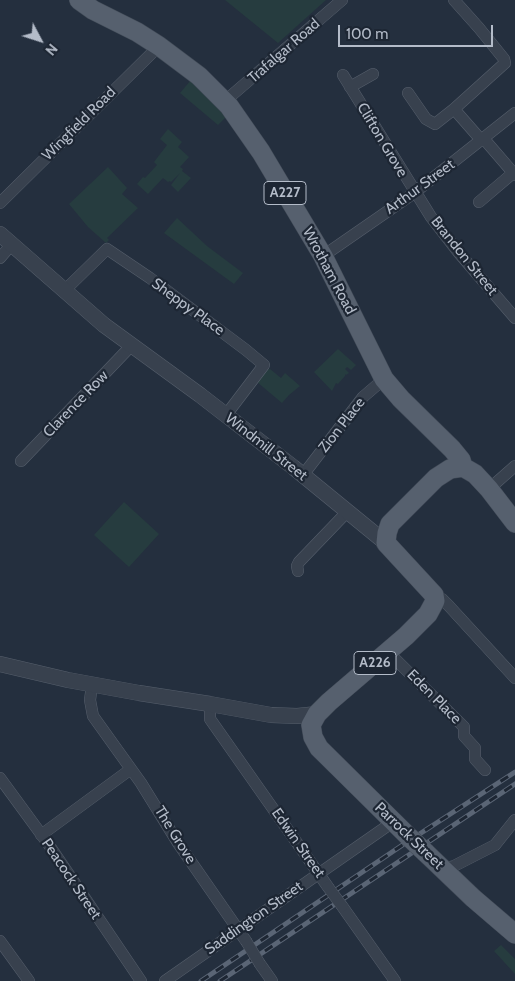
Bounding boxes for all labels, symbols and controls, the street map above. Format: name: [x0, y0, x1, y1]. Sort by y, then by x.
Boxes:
north arrow: [15, 15, 65, 65]
street label: Trafalgar Road: [244, 15, 324, 87]
scale bar: [340, 15, 495, 47]
text: 100 m: [346, 25, 388, 43]
text: N: [41, 40, 62, 59]
street label: Wingfield Road: [38, 83, 120, 165]
street label: Clifton Grove: [353, 100, 411, 180]
street label: Arthur Street: [382, 156, 458, 218]
road number: A227: [264, 182, 306, 204]
street label: Brandon Street: [427, 213, 501, 299]
street label: Wrotham Road: [299, 224, 359, 318]
street label: Sheppy Place: [148, 275, 228, 339]
street label: Clarence Row: [40, 367, 112, 441]
street label: Zion Place: [315, 394, 369, 456]
street label: Windmill Street: [221, 409, 311, 485]
road number: A226: [354, 651, 396, 674]
street label: Eden Place: [403, 666, 465, 728]
street label: Parrock Street: [371, 799, 447, 873]
street label: The Grove: [150, 803, 200, 867]
street label: Edwin Street: [267, 805, 329, 881]
street label: Peacock Street: [37, 835, 105, 923]
street label: Saddington Street: [202, 878, 306, 958]

